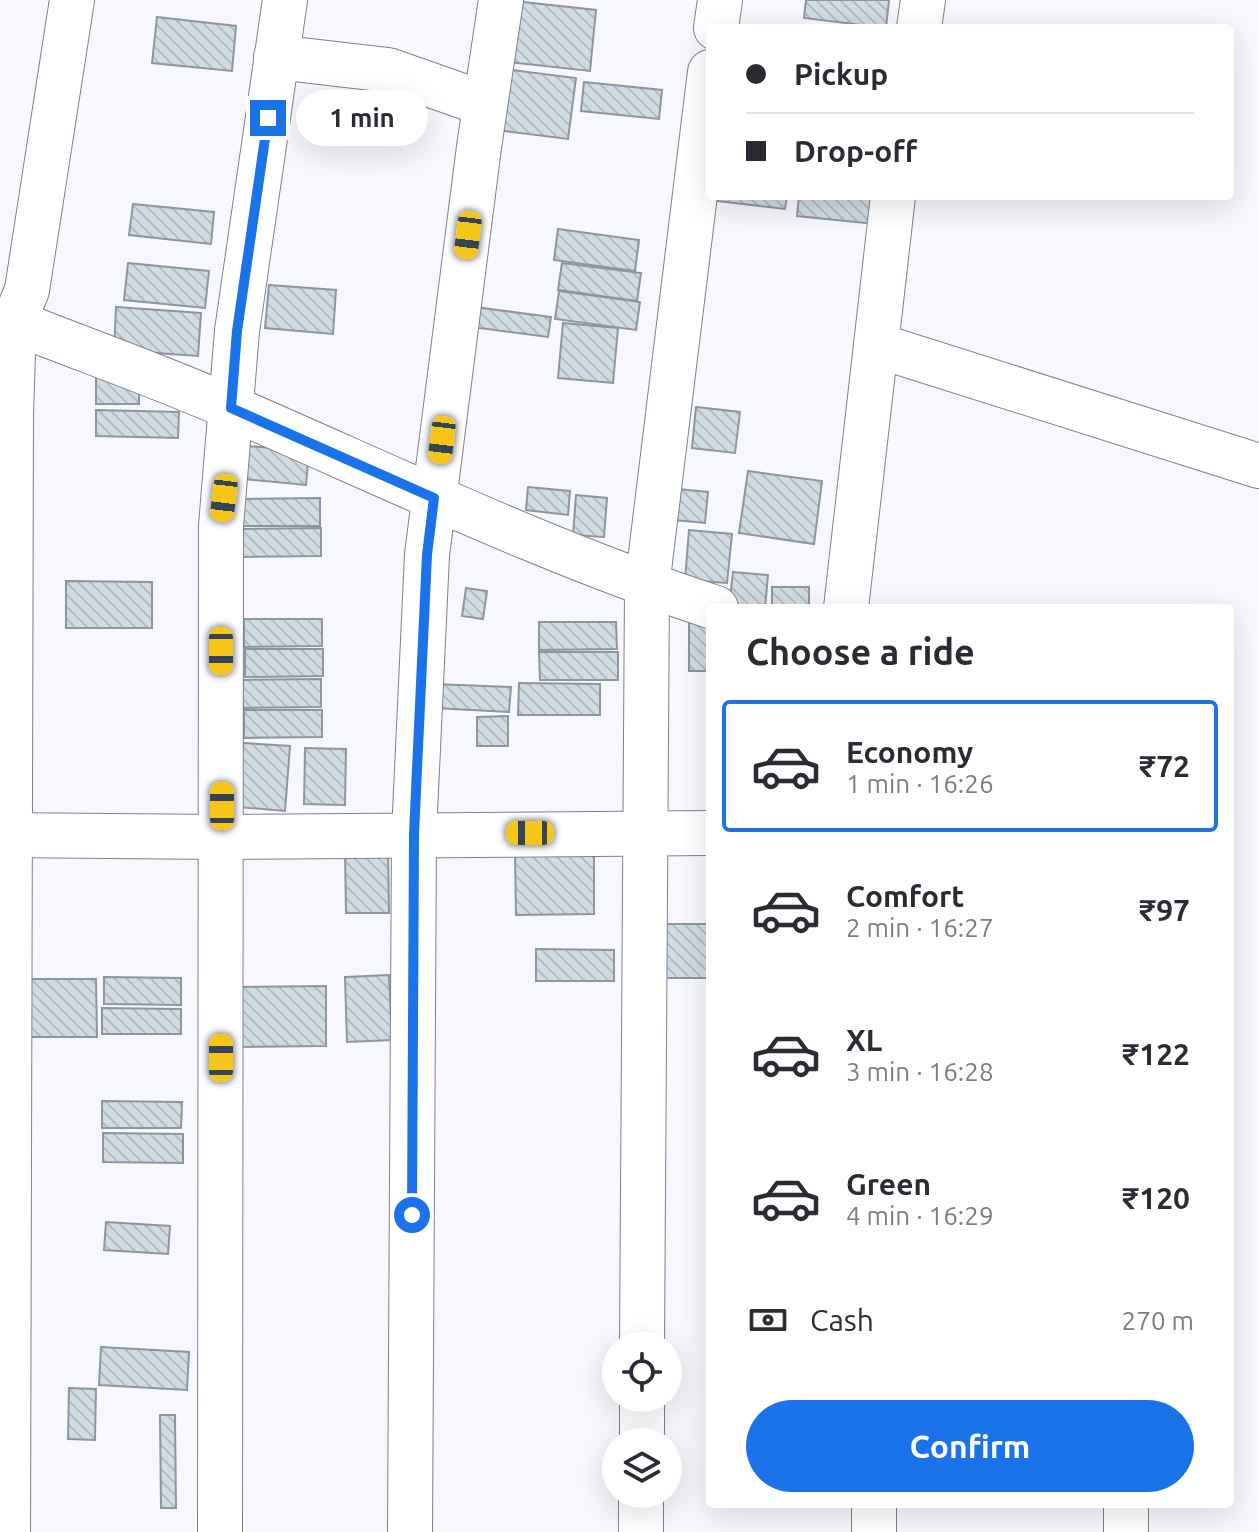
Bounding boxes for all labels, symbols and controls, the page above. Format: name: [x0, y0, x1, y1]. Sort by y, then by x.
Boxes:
text: Pickup: [794, 57, 888, 91]
callout: 1 min: [296, 90, 428, 146]
route end: [250, 100, 286, 136]
text: 1 min: [329, 103, 395, 132]
text: Drop-off: [794, 134, 917, 168]
car: [453, 210, 483, 260]
car: [427, 415, 457, 465]
car: [209, 473, 239, 523]
car: [209, 627, 233, 675]
text: Choose a ride: [746, 631, 975, 672]
icon: car: [750, 730, 822, 802]
text: Economy: [846, 735, 973, 769]
text: ₹72: [1139, 749, 1190, 783]
text: 1 min · 16:26: [846, 769, 994, 798]
car: [210, 782, 234, 830]
car: [506, 821, 554, 845]
icon: car: [750, 874, 822, 946]
text: Comfort: [846, 879, 964, 913]
text: ₹97: [1139, 893, 1190, 927]
text: 2 min · 16:27: [846, 913, 994, 942]
icon: car: [750, 1018, 822, 1090]
text: XL: [846, 1023, 882, 1057]
car: [209, 1034, 233, 1082]
text: ₹122: [1122, 1037, 1190, 1071]
text: 3 min · 16:28: [846, 1057, 994, 1086]
icon: car: [750, 1162, 822, 1234]
text: Green: [846, 1167, 931, 1201]
text: ₹120: [1122, 1181, 1190, 1215]
route start: [394, 1197, 430, 1233]
text: 4 min · 16:29: [846, 1201, 994, 1230]
icon: cash: [746, 1298, 790, 1342]
text: Cash: [810, 1303, 874, 1337]
text: 270 m: [1122, 1306, 1194, 1335]
map controls: [602, 1332, 682, 1508]
button: locate: [602, 1332, 682, 1412]
button: Confirm: [746, 1400, 1194, 1492]
button: layers: [602, 1428, 682, 1508]

